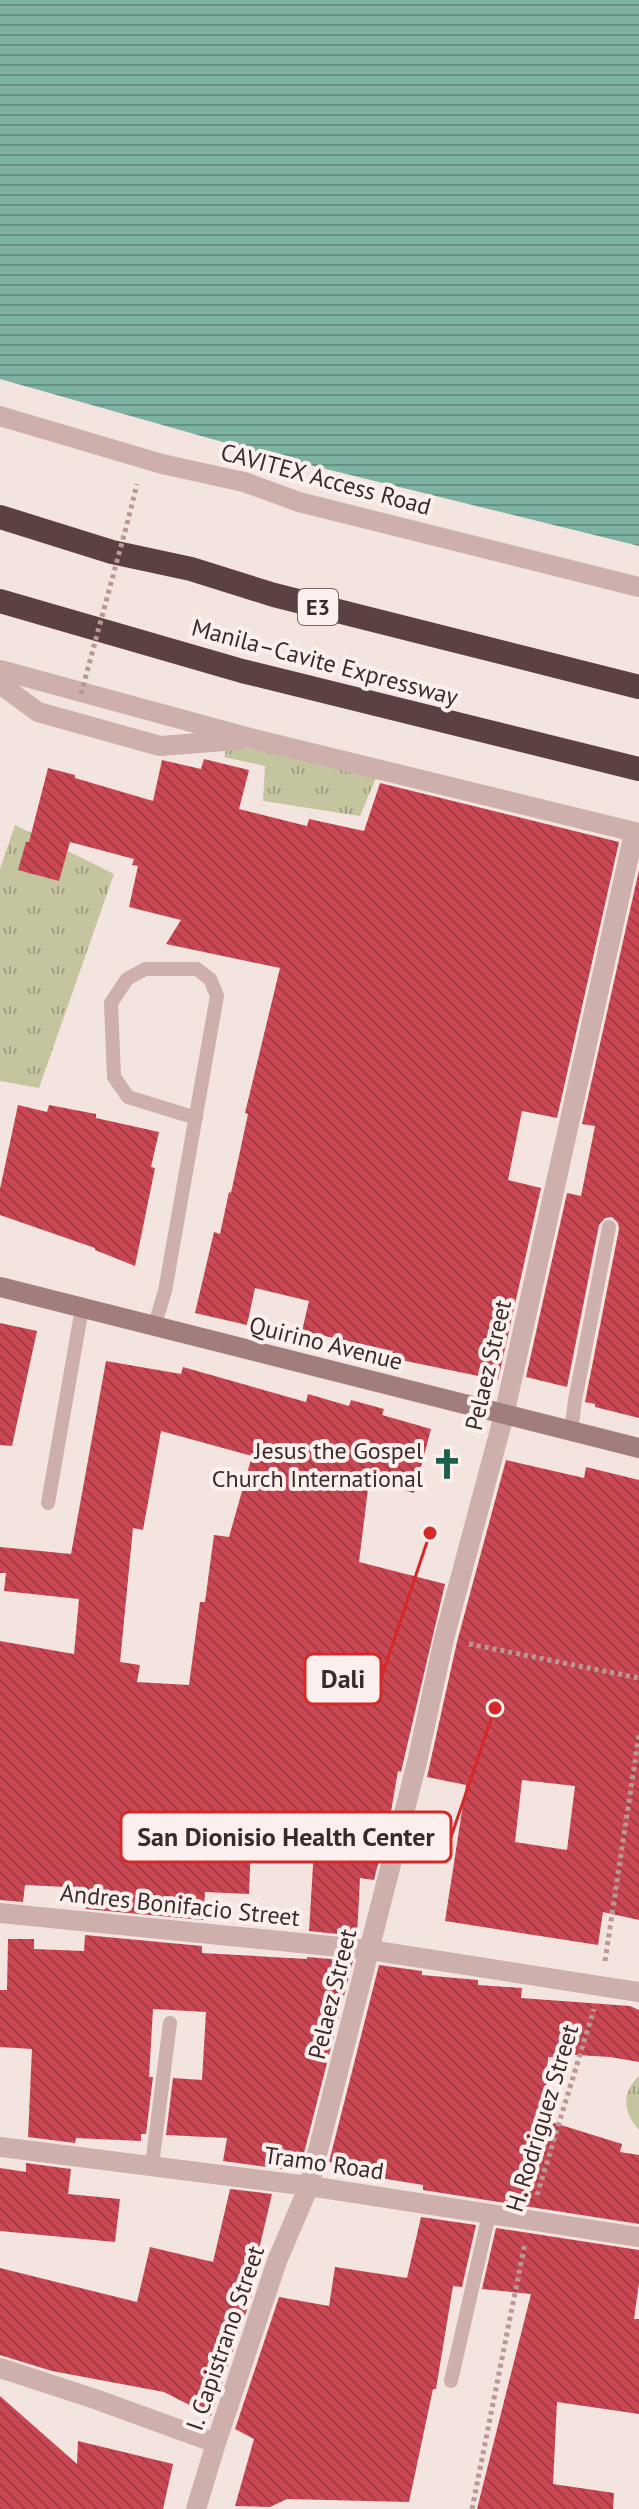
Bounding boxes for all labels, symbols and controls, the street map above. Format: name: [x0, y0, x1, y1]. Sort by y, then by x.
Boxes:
street label: CAVITEX Access Road: [217, 436, 435, 522]
road number: E3: [298, 589, 338, 625]
street label: Manila–Cavite Expressway: [188, 612, 462, 712]
street label: Pelaez Street: [458, 1297, 518, 1433]
street label: Quirino Avenue: [246, 1309, 406, 1377]
place label: Jesus the Gospel Church International: [212, 1435, 423, 1494]
church icon: Jesus the Gospel Church International: [430, 1447, 464, 1481]
callout: Dali: [305, 1654, 381, 1704]
text: Dali: [321, 1662, 365, 1695]
callout: San Dionisio Health Center: [121, 1812, 451, 1862]
text: San Dionisio Health Center: [137, 1820, 436, 1853]
street label: Andres Bonifacio Street: [59, 1877, 301, 1933]
street label: Pelaez Street: [301, 1926, 363, 2062]
street label: H. Rodriguez Street: [499, 2020, 585, 2216]
street label: Tramo Road: [262, 2139, 386, 2187]
street label: I. Capistrano Street: [179, 2242, 271, 2434]

